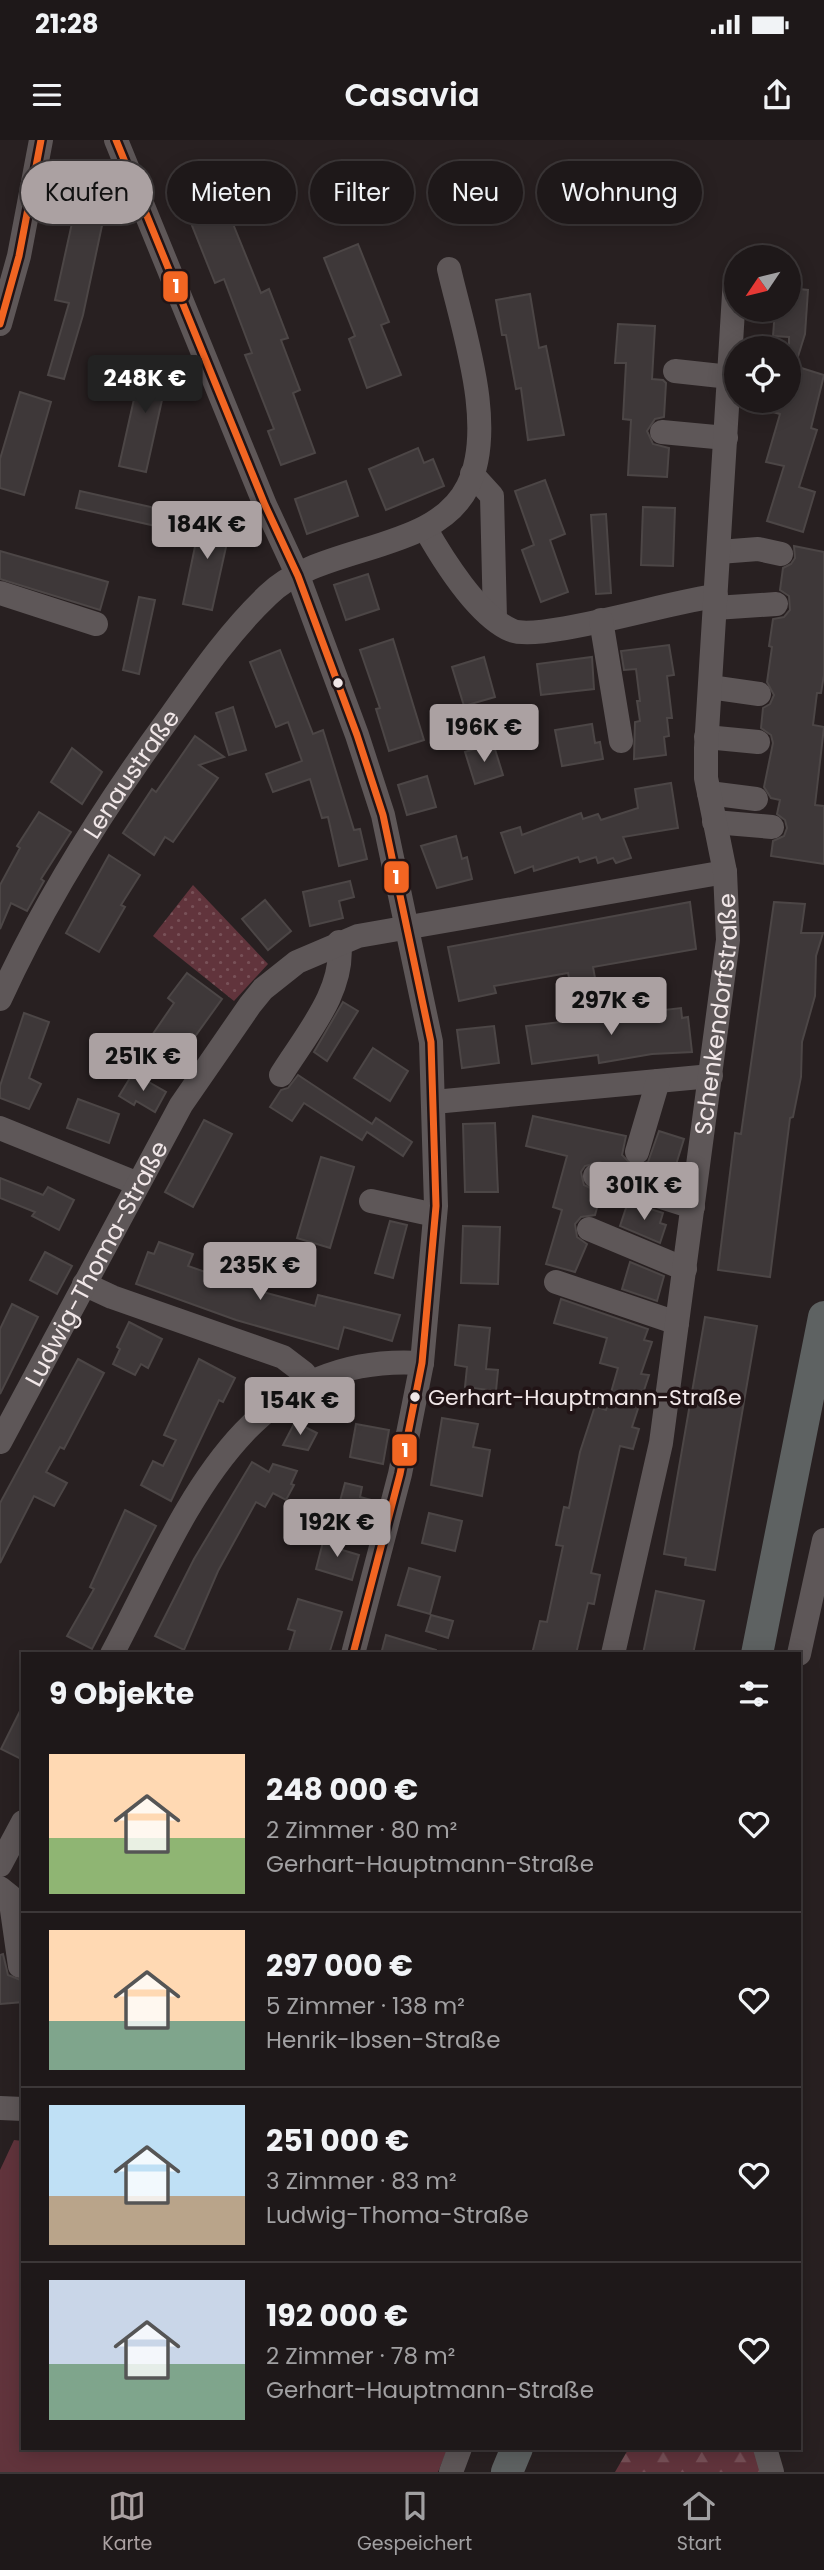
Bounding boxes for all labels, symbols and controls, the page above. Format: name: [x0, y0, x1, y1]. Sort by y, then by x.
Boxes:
text: 21:28: [35, 6, 99, 42]
text: Casavia: [344, 72, 480, 117]
icon: menu: [28, 76, 66, 114]
icon: share: [758, 76, 796, 114]
chip: Kaufen: [21, 161, 153, 224]
chip: Mieten: [167, 161, 296, 224]
chip: Filter: [310, 161, 414, 224]
chip: Neu: [428, 161, 523, 224]
chip: Wohnung: [537, 161, 702, 224]
north arrow: [724, 245, 802, 322]
map controls: [724, 245, 801, 413]
line badge: 1: [162, 270, 189, 303]
text: 1: [172, 273, 180, 300]
button: locate: [724, 336, 801, 413]
pin: 248K €: [88, 356, 202, 415]
text: 248K €: [104, 362, 186, 394]
pin: 184K €: [150, 502, 264, 561]
text: 184K €: [168, 508, 246, 540]
unlabelled marker: [331, 676, 345, 690]
street label: Lenaustraße: [75, 702, 187, 845]
pin: 196K €: [427, 704, 541, 764]
text: 196K €: [446, 711, 522, 743]
line badge: 1: [383, 860, 410, 894]
text: 1: [392, 864, 400, 891]
street label: Schenkendorfstraße: [686, 893, 745, 1137]
pin: 297K €: [554, 978, 668, 1037]
text: 297K €: [572, 984, 650, 1016]
pin: 251K €: [86, 1034, 200, 1093]
text: 251K €: [105, 1040, 181, 1072]
street label: Ludwig-Thoma-Straße: [17, 1135, 175, 1392]
pin: 301K €: [587, 1163, 701, 1222]
text: 301K €: [606, 1169, 682, 1201]
pin: 235K €: [203, 1242, 317, 1302]
text: 235K €: [219, 1249, 301, 1281]
pin: 154K €: [243, 1378, 357, 1437]
place label: Gerhart-Hauptmann-Straße: [428, 1382, 742, 1413]
text: 154K €: [261, 1384, 339, 1416]
marker: Gerhart-Hauptmann-Straße: [408, 1390, 422, 1404]
line badge: 1: [391, 1433, 418, 1467]
text: 1: [401, 1437, 409, 1464]
pin: 192K €: [280, 1500, 394, 1559]
text: 192K €: [299, 1506, 375, 1538]
text: 9 Objekte: [49, 1672, 194, 1715]
icon: filters: [735, 1675, 773, 1713]
text: 248 000 €: [266, 1768, 418, 1811]
icon: home: [105, 1782, 189, 1866]
icon: heart: [735, 1805, 773, 1843]
text: 2 Zimmer · 80 m²: [266, 1814, 457, 1846]
text: Gerhart-Hauptmann-Straße: [266, 1848, 594, 1880]
text: 297 000 €: [266, 1944, 413, 1987]
icon: home: [105, 1958, 189, 2042]
icon: heart: [735, 1981, 773, 2019]
text: 5 Zimmer · 138 m²: [266, 1990, 465, 2022]
text: Henrik-Ibsen-Straße: [266, 2024, 500, 2056]
text: 251 000 €: [266, 2119, 409, 2162]
icon: home: [105, 2133, 189, 2217]
icon: heart: [735, 2156, 773, 2194]
text: 3 Zimmer · 83 m²: [266, 2165, 457, 2197]
text: Ludwig-Thoma-Straße: [266, 2199, 529, 2231]
text: 192 000 €: [266, 2294, 408, 2337]
icon: home: [105, 2308, 189, 2392]
icon: heart: [735, 2331, 773, 2369]
text: 2 Zimmer · 78 m²: [266, 2340, 455, 2372]
text: Gerhart-Hauptmann-Straße: [266, 2374, 594, 2406]
tab: Karte: [102, 2487, 152, 2558]
tab: Gespeichert: [357, 2487, 472, 2558]
tab: Start: [677, 2487, 722, 2558]

